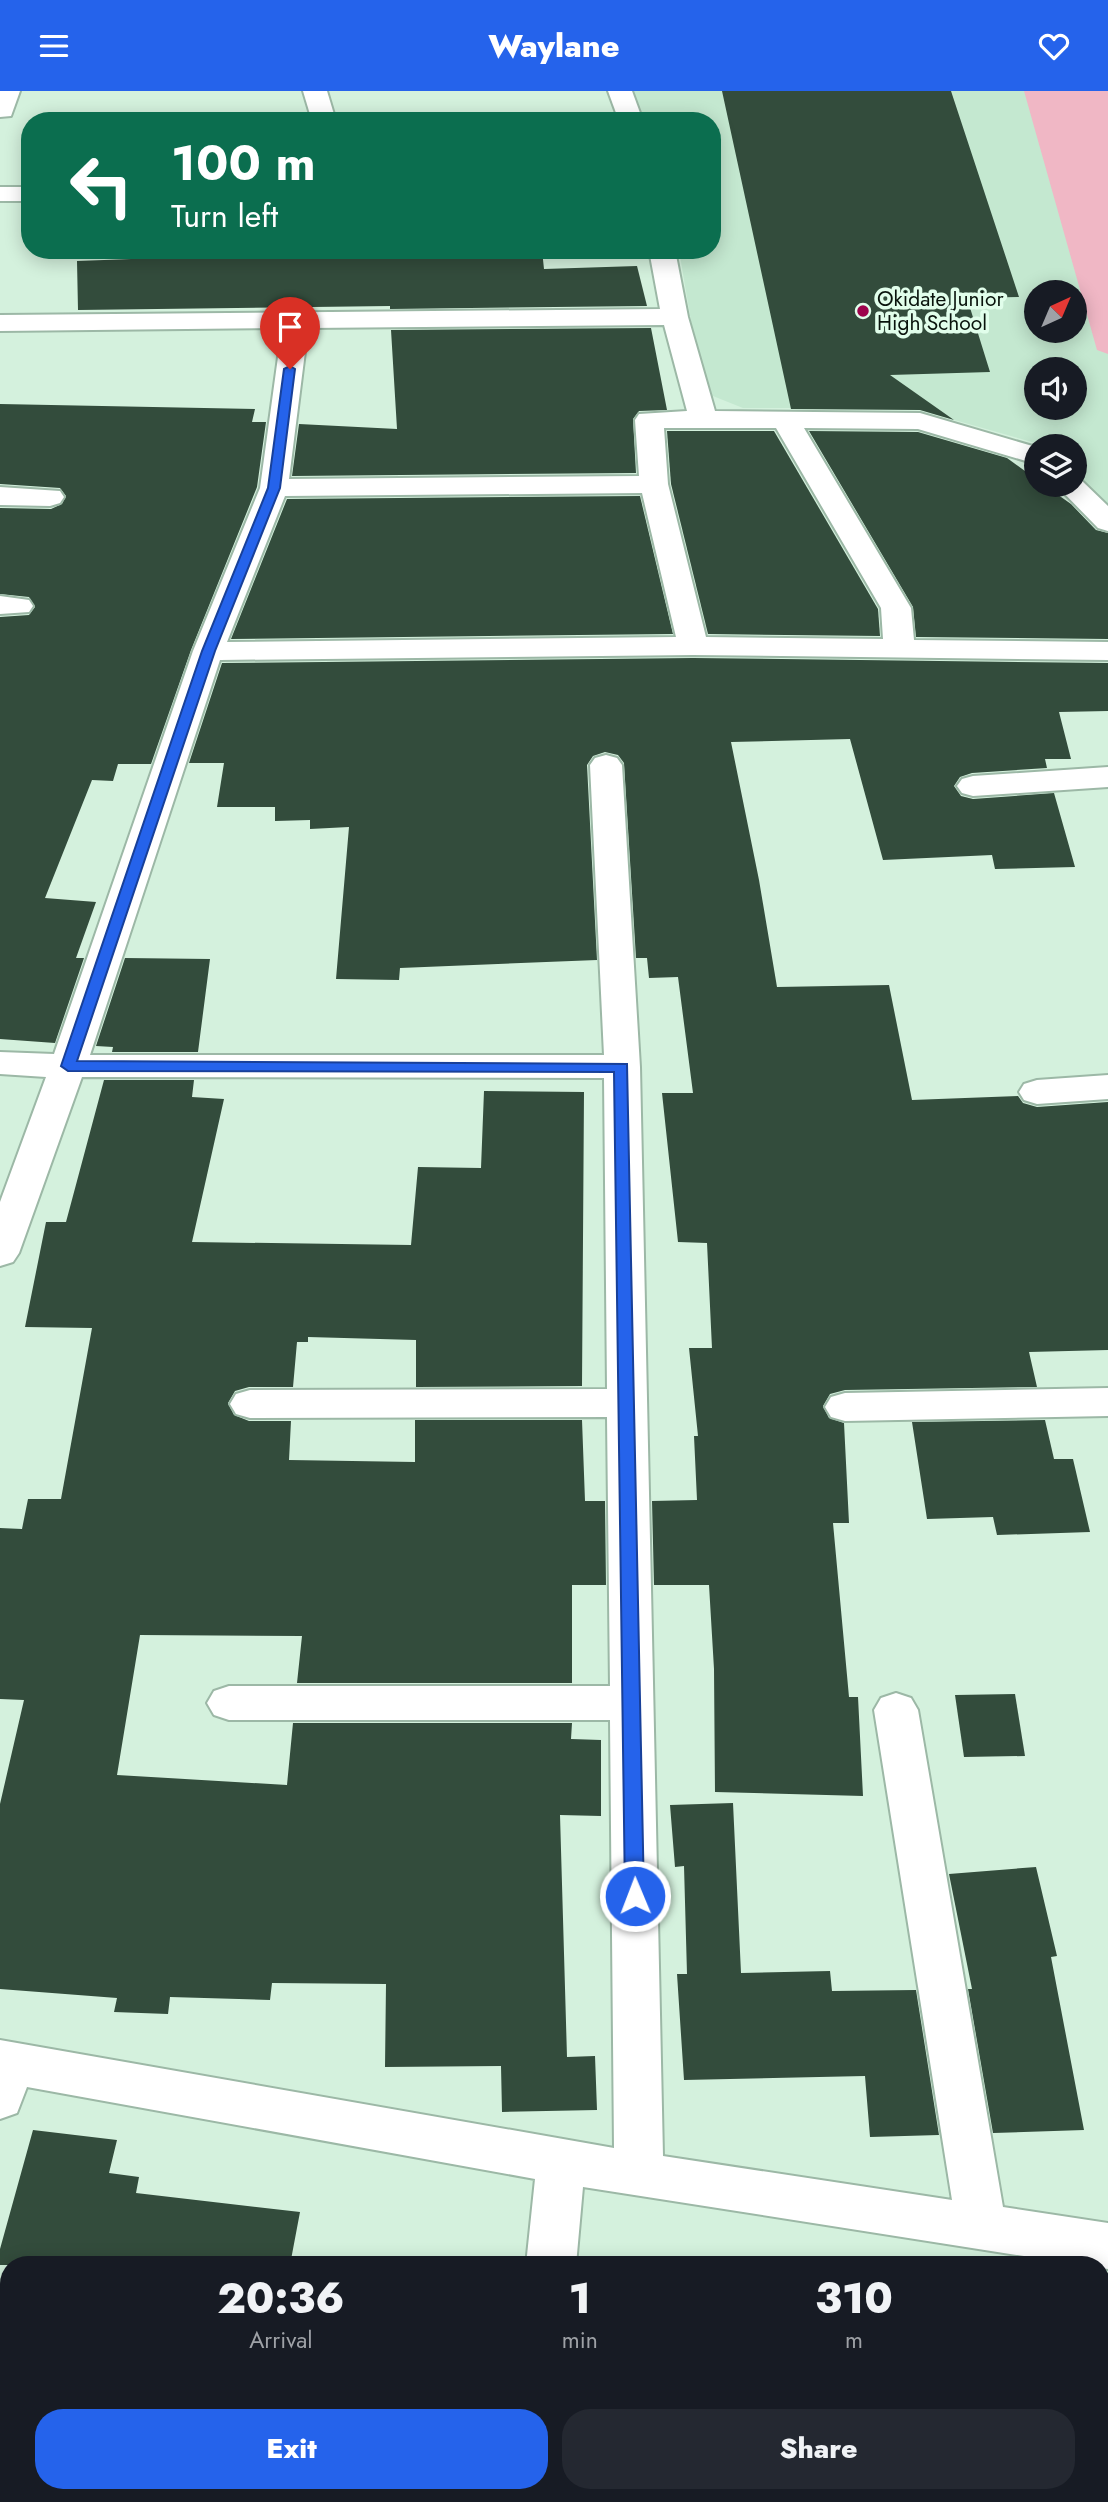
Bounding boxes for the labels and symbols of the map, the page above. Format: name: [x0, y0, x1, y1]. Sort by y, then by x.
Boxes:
north arrow: [1024, 280, 1087, 343]
place label: Okidate Junior High School: [877, 284, 1005, 338]
pin: [260, 297, 320, 369]
marker: Okidate Junior High School: [855, 303, 871, 319]
position arrow: [598, 1859, 672, 1933]

